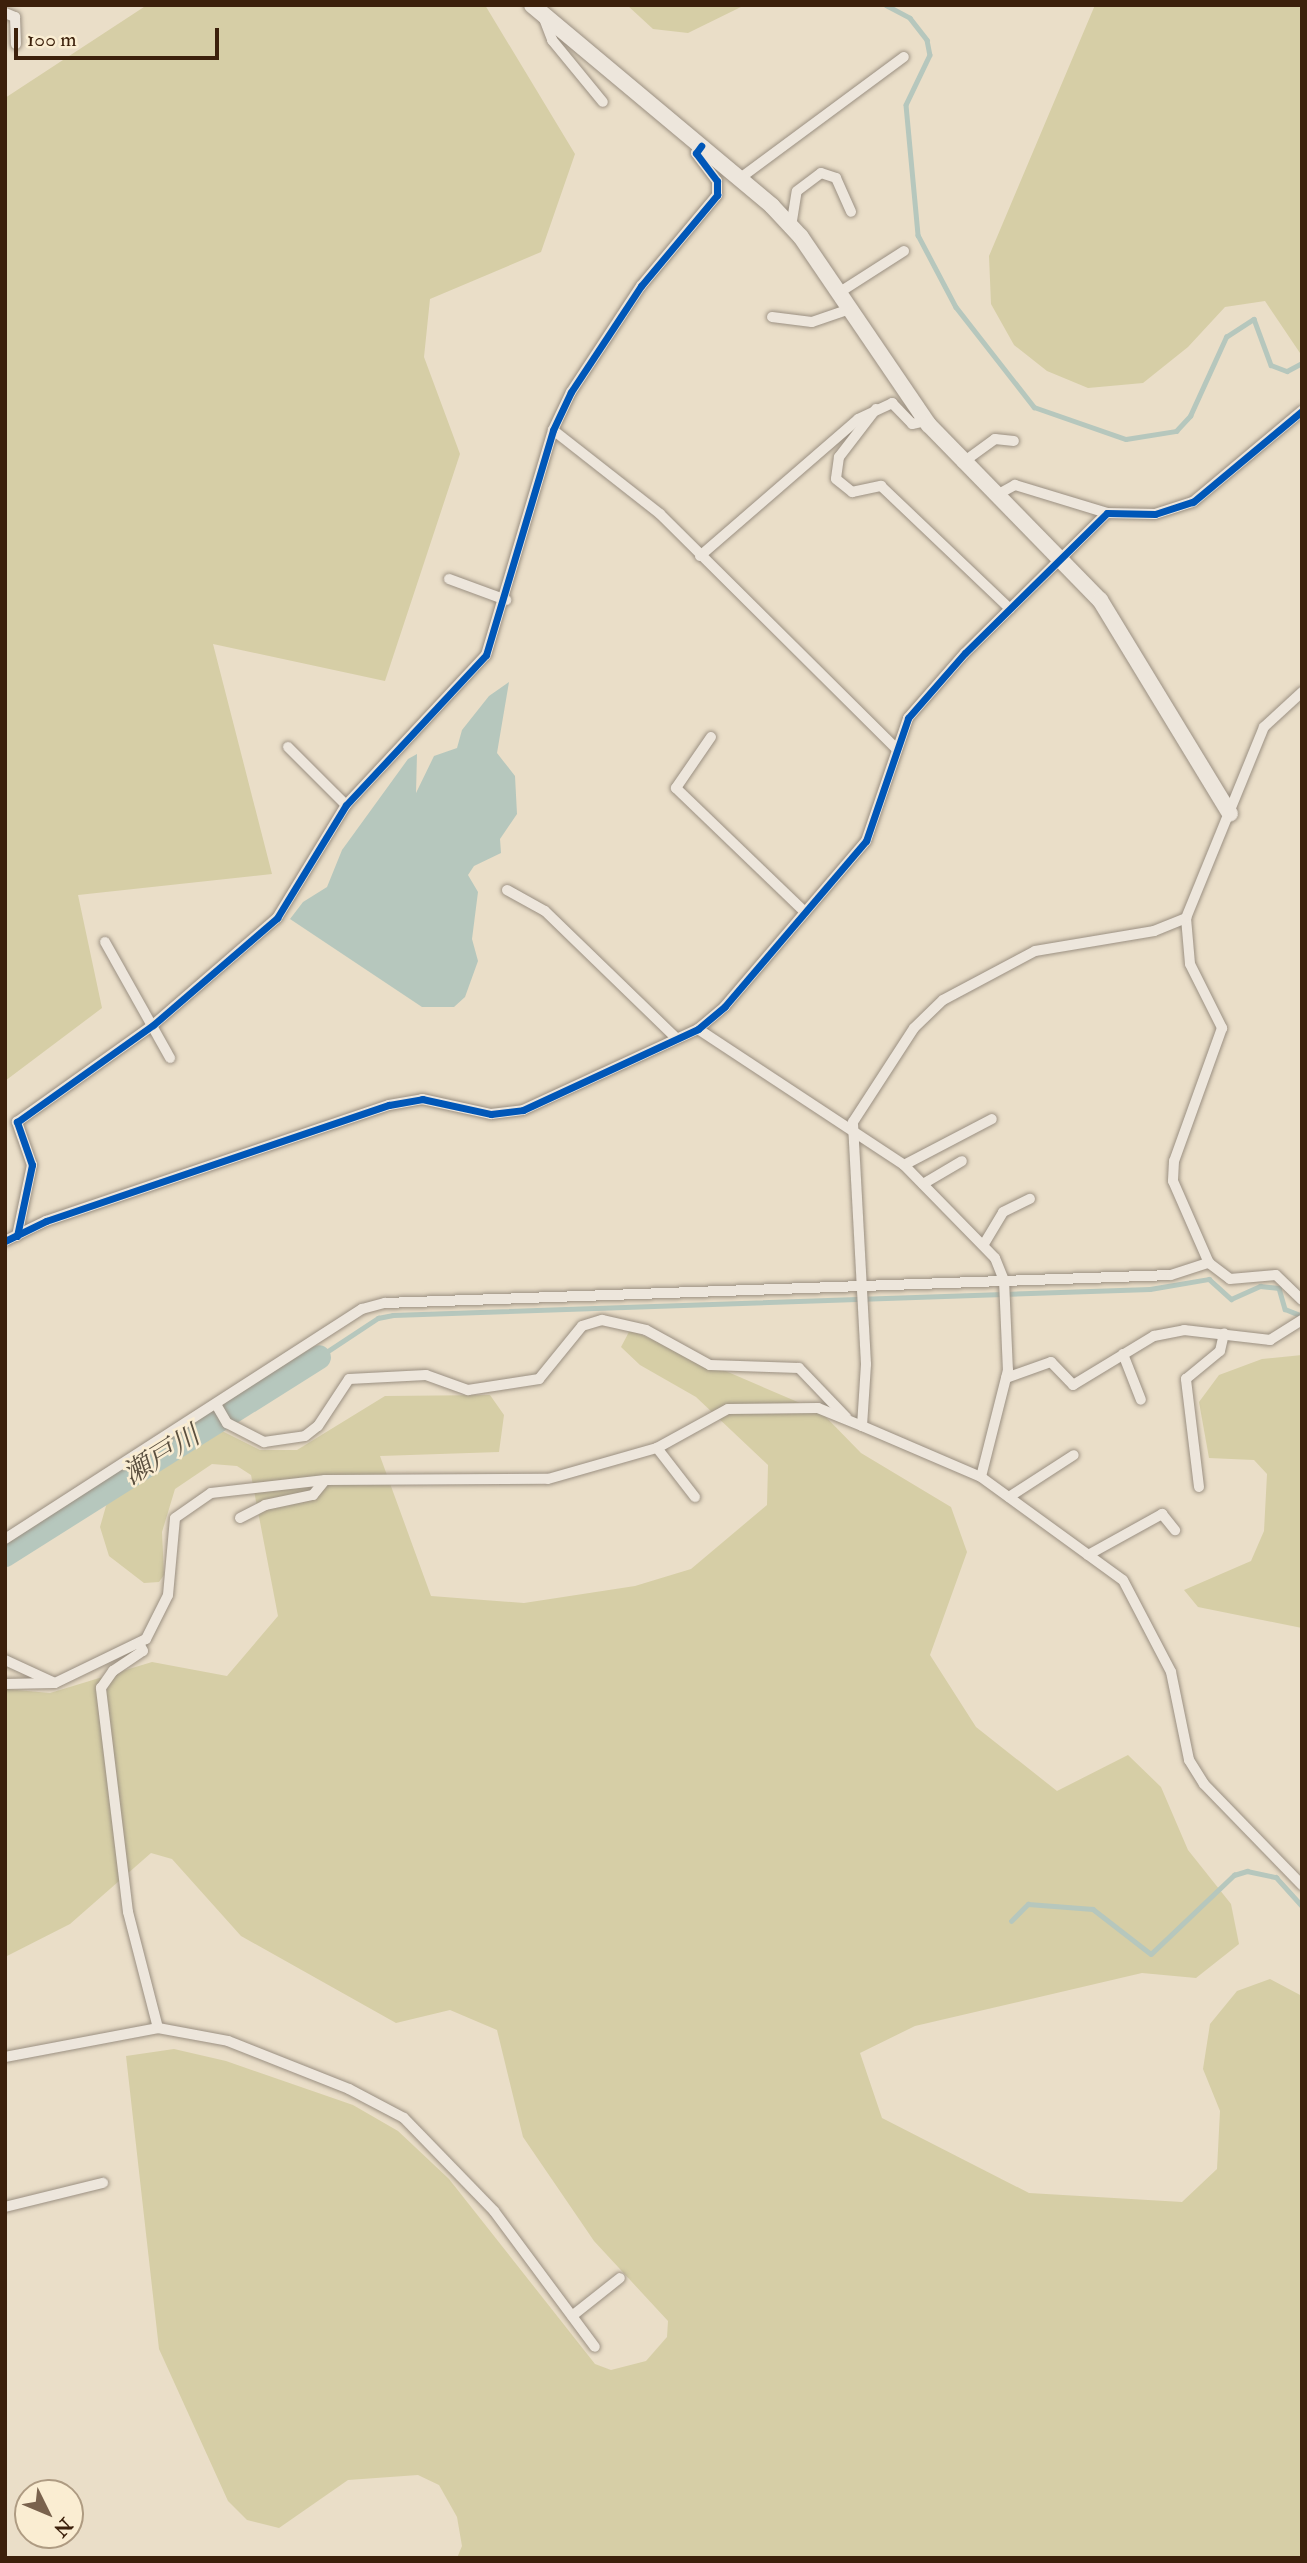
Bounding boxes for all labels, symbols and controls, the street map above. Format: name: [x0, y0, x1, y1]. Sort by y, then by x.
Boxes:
scale bar: [18, 14, 222, 58]
text: 100 m: [27, 26, 77, 53]
water label: 瀬戸川: [117, 1419, 207, 1493]
north arrow: [14, 2479, 84, 2549]
text: N: [48, 2513, 77, 2541]

